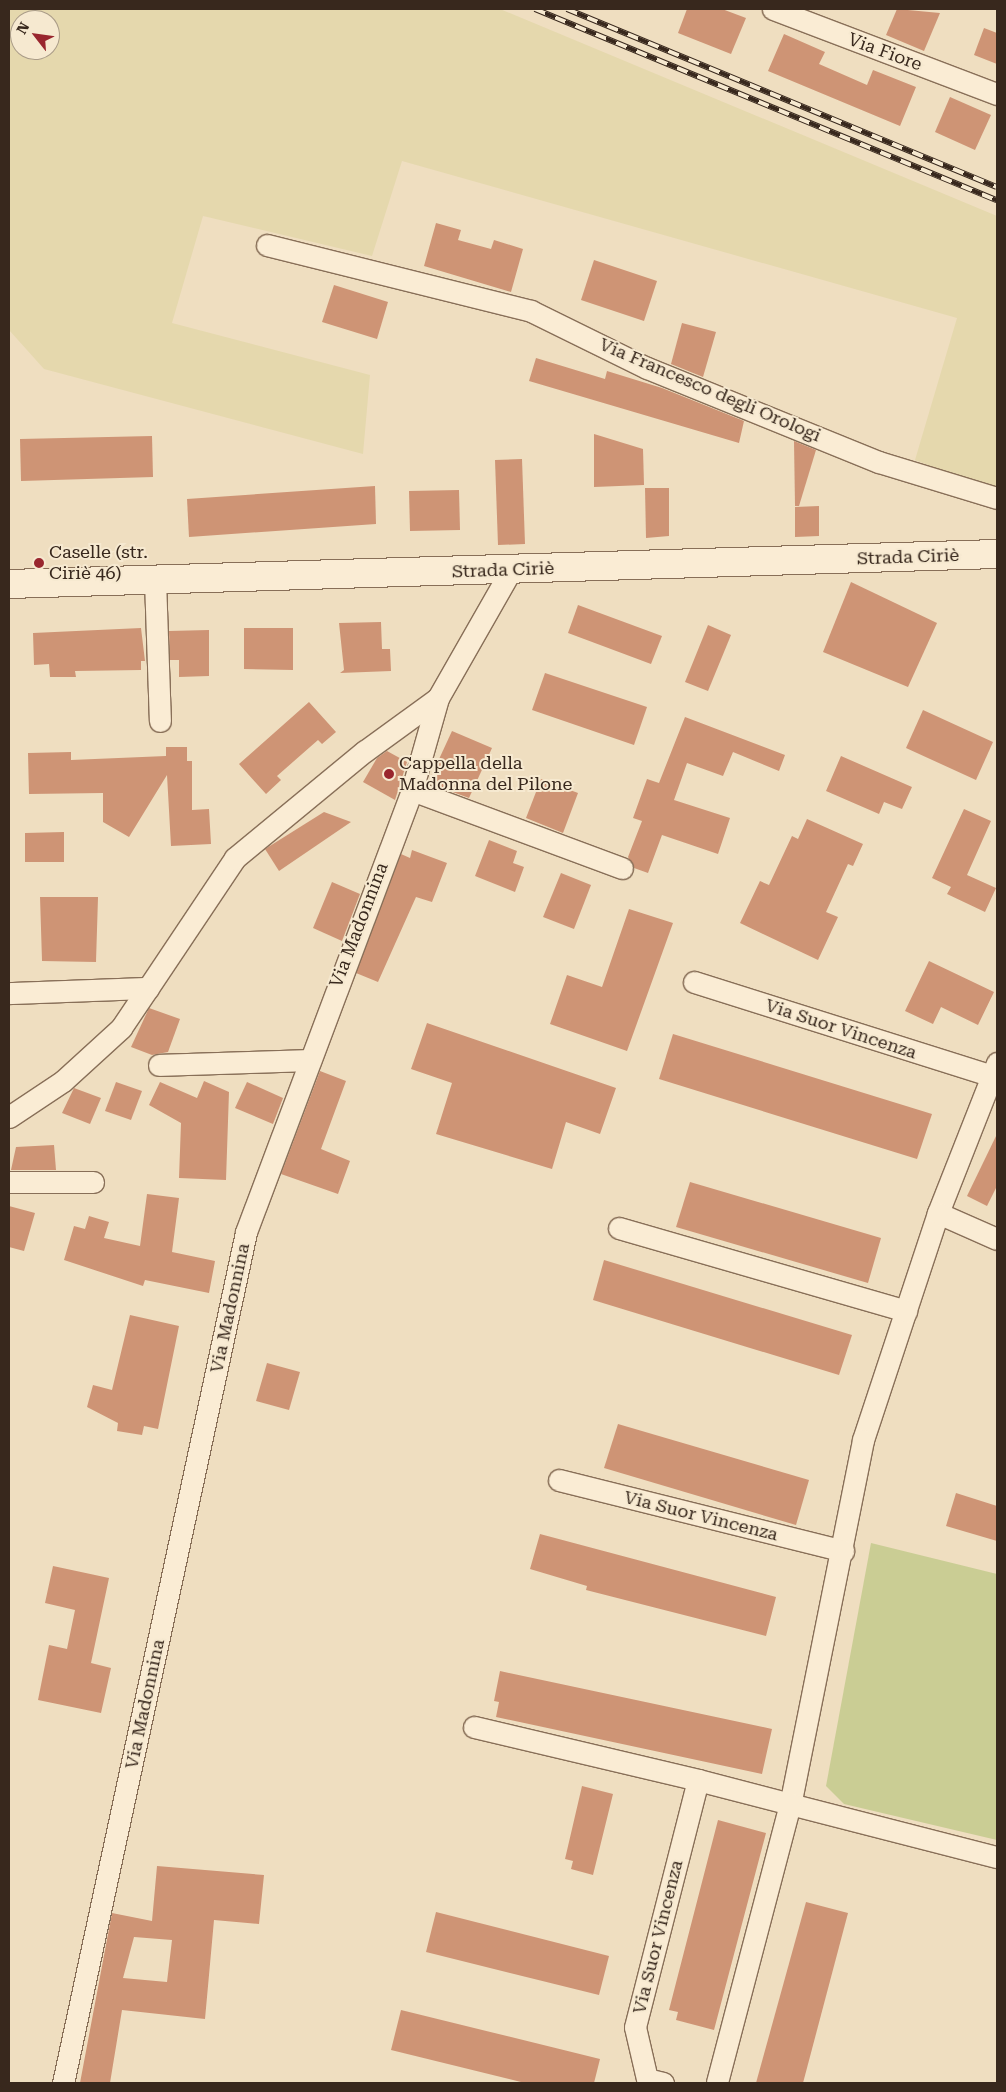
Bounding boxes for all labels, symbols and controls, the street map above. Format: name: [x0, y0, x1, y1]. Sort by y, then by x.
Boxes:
north arrow: [10, 10, 60, 60]
text: N: [13, 19, 32, 37]
street label: Via Fiore: [845, 29, 925, 75]
street label: Via Francesco degli Orologi: [596, 333, 824, 447]
place label: Caselle (str. Ciriè 46): [49, 542, 148, 584]
street label: Strada Ciriè: [856, 544, 960, 570]
marker: Caselle (str. Ciriè 46): [33, 557, 45, 569]
street label: Strada Ciriè: [451, 557, 555, 583]
place label: Cappella della Madonna del Pilone: [399, 753, 573, 796]
marker: Cappella della Madonna del Pilone: [383, 768, 395, 780]
street label: Via Madonnina: [325, 859, 393, 991]
street label: Via Suor Vincenza: [763, 994, 919, 1064]
street label: Via Madonnina: [206, 1241, 254, 1375]
street label: Via Suor Vincenza: [622, 1486, 780, 1546]
street label: Via Madonnina: [121, 1637, 169, 1771]
street label: Via Suor Vincenza: [628, 1858, 688, 2016]

